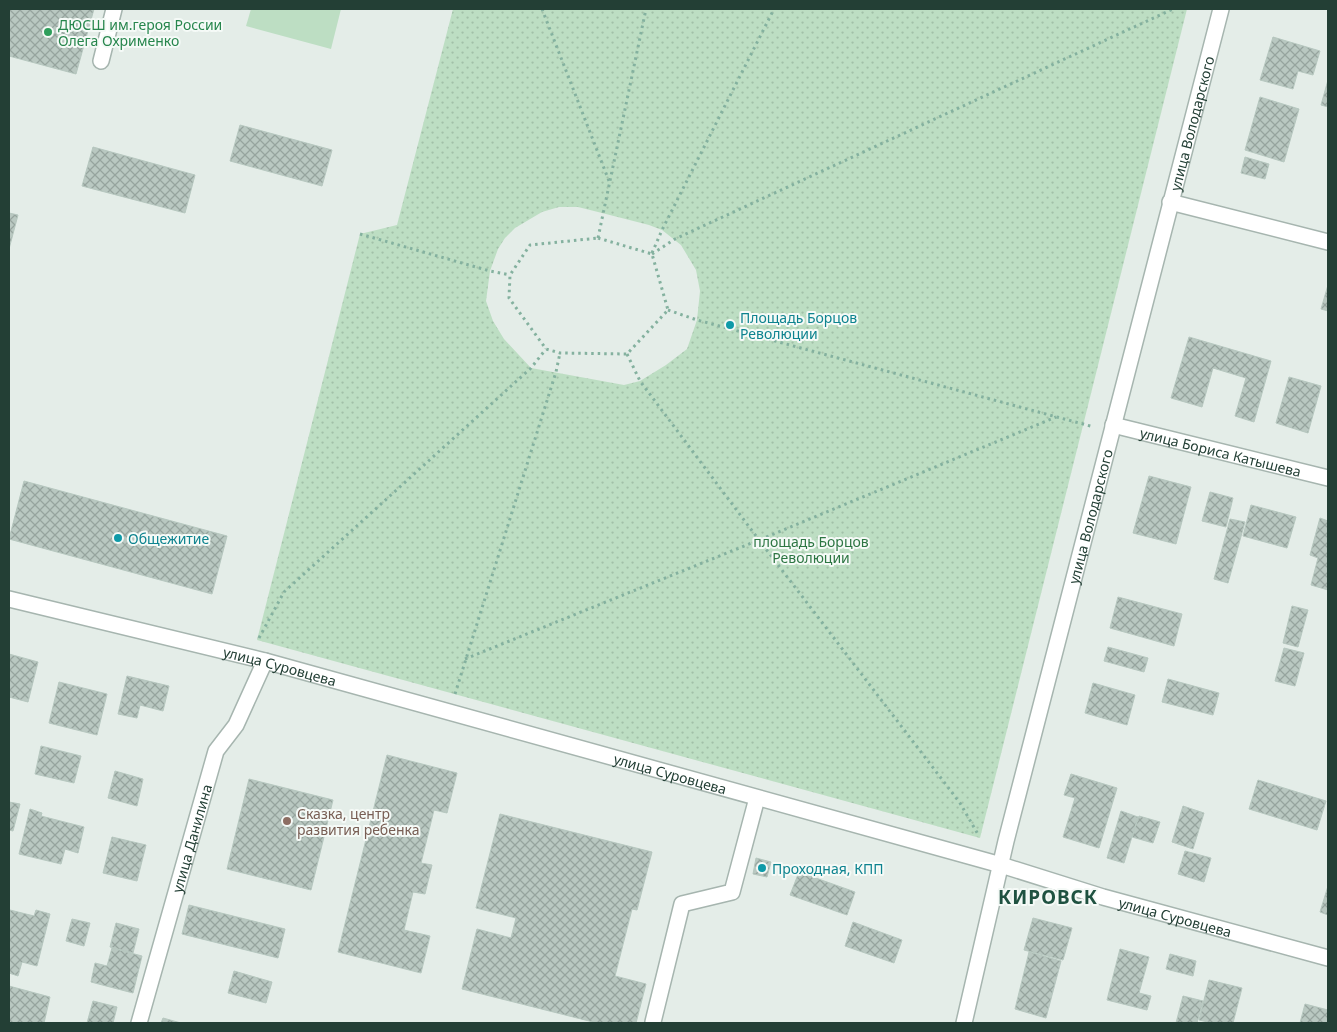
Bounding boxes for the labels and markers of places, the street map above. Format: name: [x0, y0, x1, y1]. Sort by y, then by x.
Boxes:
place label: ДЮСШ им.героя России Олега Охрименко: [58, 15, 222, 50]
marker: ДЮСШ им.героя России Олега Охрименко: [42, 26, 54, 38]
place label: Площадь Борцов Революции: [740, 308, 857, 343]
marker: Площадь Борцов Революции: [724, 319, 736, 331]
place label: Общежитие: [128, 529, 210, 548]
marker: Общежитие: [112, 532, 124, 544]
place label: Сказка, центр развития ребенка: [297, 804, 419, 839]
marker: Сказка, центр развития ребенка: [281, 815, 293, 827]
place label: Проходная, КПП: [772, 859, 883, 878]
marker: Проходная, КПП: [756, 862, 768, 874]

